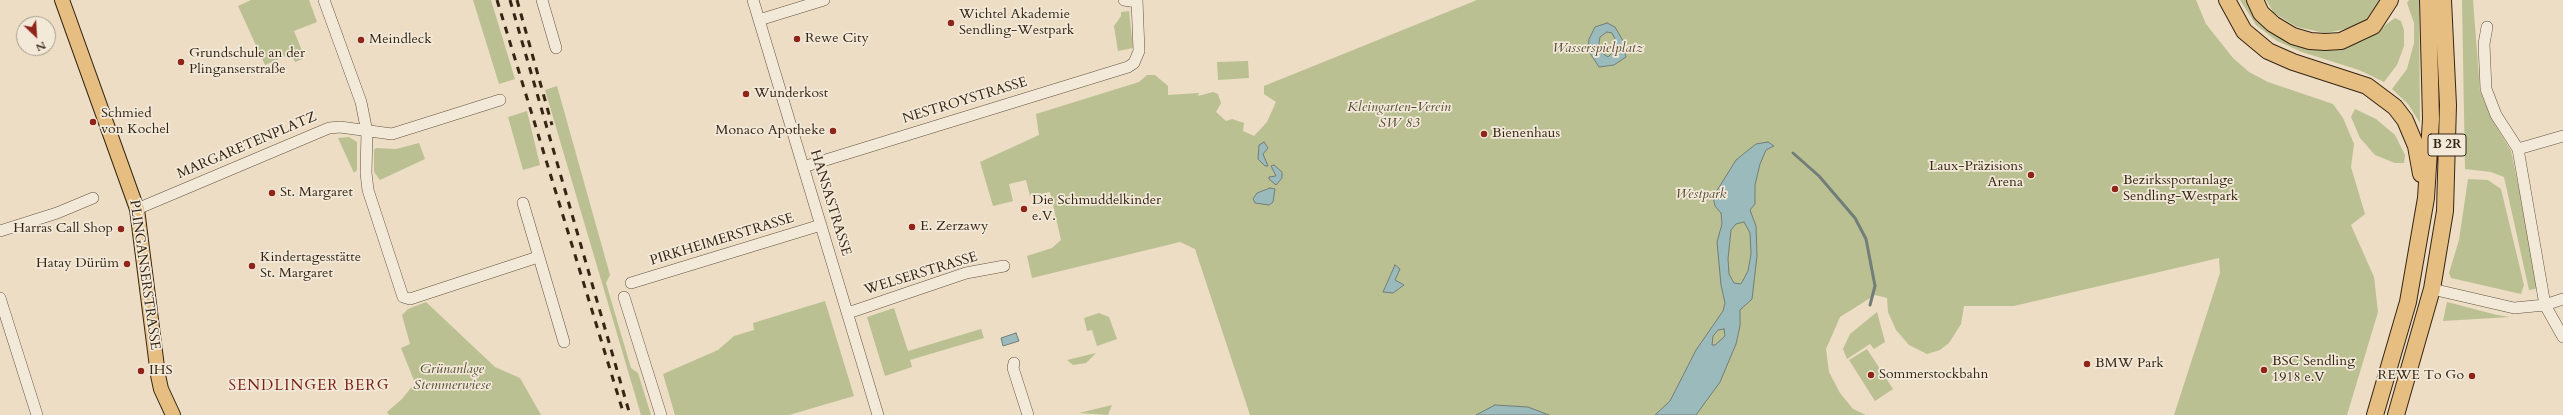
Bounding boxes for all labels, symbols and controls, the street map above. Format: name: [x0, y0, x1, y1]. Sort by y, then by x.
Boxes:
place label: Wichtel Akademie Sendling-Westpark: [959, 7, 1074, 40]
north arrow: [16, 16, 56, 56]
marker: Wichtel Akademie Sendling-Westpark: [946, 18, 956, 28]
place label: Rewe City: [805, 31, 869, 47]
place label: Meindleck: [369, 32, 432, 48]
marker: Rewe City: [792, 34, 802, 44]
marker: Meindleck: [356, 35, 366, 45]
text: N: [33, 38, 48, 55]
park label: Wasserspielplatz: [1553, 41, 1643, 57]
place label: Grundschule an der Plinganserstraße: [189, 46, 305, 78]
marker: Grundschule an der Plinganserstraße: [176, 57, 186, 67]
street label: NESTROYSTRASSE: [901, 74, 1029, 128]
place label: Wunderkost: [754, 86, 828, 102]
marker: Wunderkost: [741, 89, 751, 99]
park label: Kleingarten-Verein SW 83: [1347, 100, 1451, 132]
place label: Schmied von Kochel: [101, 106, 169, 138]
street label: MARGARETENPLATZ: [175, 109, 319, 183]
marker: Schmied von Kochel: [88, 117, 98, 127]
place label: Monaco Apotheke: [715, 123, 825, 139]
marker: Monaco Apotheke: [828, 126, 838, 136]
place label: Bienenhaus: [1492, 126, 1560, 142]
marker: Bienenhaus: [1479, 129, 1489, 139]
road number: B 2R: [2428, 134, 2466, 156]
street label: HANSASTRASSE: [806, 148, 854, 258]
place label: Laux-Präzisions Arena: [1929, 159, 2023, 192]
marker: Laux-Präzisions Arena: [2026, 170, 2036, 180]
place label: Bezirkssportanlage Sendling-Westpark: [2123, 173, 2238, 206]
marker: Bezirkssportanlage Sendling-Westpark: [2110, 184, 2120, 194]
place label: St. Margaret: [280, 185, 353, 201]
park label: Westpark: [1675, 187, 1727, 203]
marker: St. Margaret: [267, 188, 277, 198]
place label: Die Schmuddelkinder e.V.: [1032, 193, 1161, 226]
street label: PLINGANSERSTRASSE: [125, 199, 163, 351]
marker: Die Schmuddelkinder e.V.: [1019, 204, 1029, 214]
street label: PIRKHEIMERSTRASSE: [648, 210, 796, 270]
place label: E. Zerzawy: [920, 219, 988, 235]
place label: Harras Call Shop: [13, 221, 113, 237]
marker: E. Zerzawy: [907, 222, 917, 232]
marker: Harras Call Shop: [116, 224, 126, 234]
street label: WELSERSTRASSE: [862, 249, 980, 299]
place label: Kindertagesstätte St. Margaret: [260, 250, 361, 282]
place label: Hatay Dürüm: [36, 256, 119, 272]
marker: Hatay Dürüm: [122, 259, 132, 269]
marker: Kindertagesstätte St. Margaret: [247, 261, 257, 271]
place label: BSC Sendling 1918 e.V: [2272, 354, 2355, 386]
place label: BMW Park: [2095, 356, 2164, 372]
marker: BMW Park: [2082, 359, 2092, 369]
park label: Grünanlage Stemmerwiese: [413, 362, 491, 394]
place label: IHS: [149, 363, 172, 379]
marker: BSC Sendling 1918 e.V: [2259, 365, 2269, 375]
marker: IHS: [136, 366, 146, 376]
place label: Sommerstockbahn: [1879, 367, 1988, 383]
place label: REWE To Go: [2378, 368, 2464, 384]
marker: Sommerstockbahn: [1866, 370, 1876, 380]
marker: REWE To Go: [2467, 371, 2477, 381]
district label: SENDLINGER BERG: [228, 378, 390, 396]

